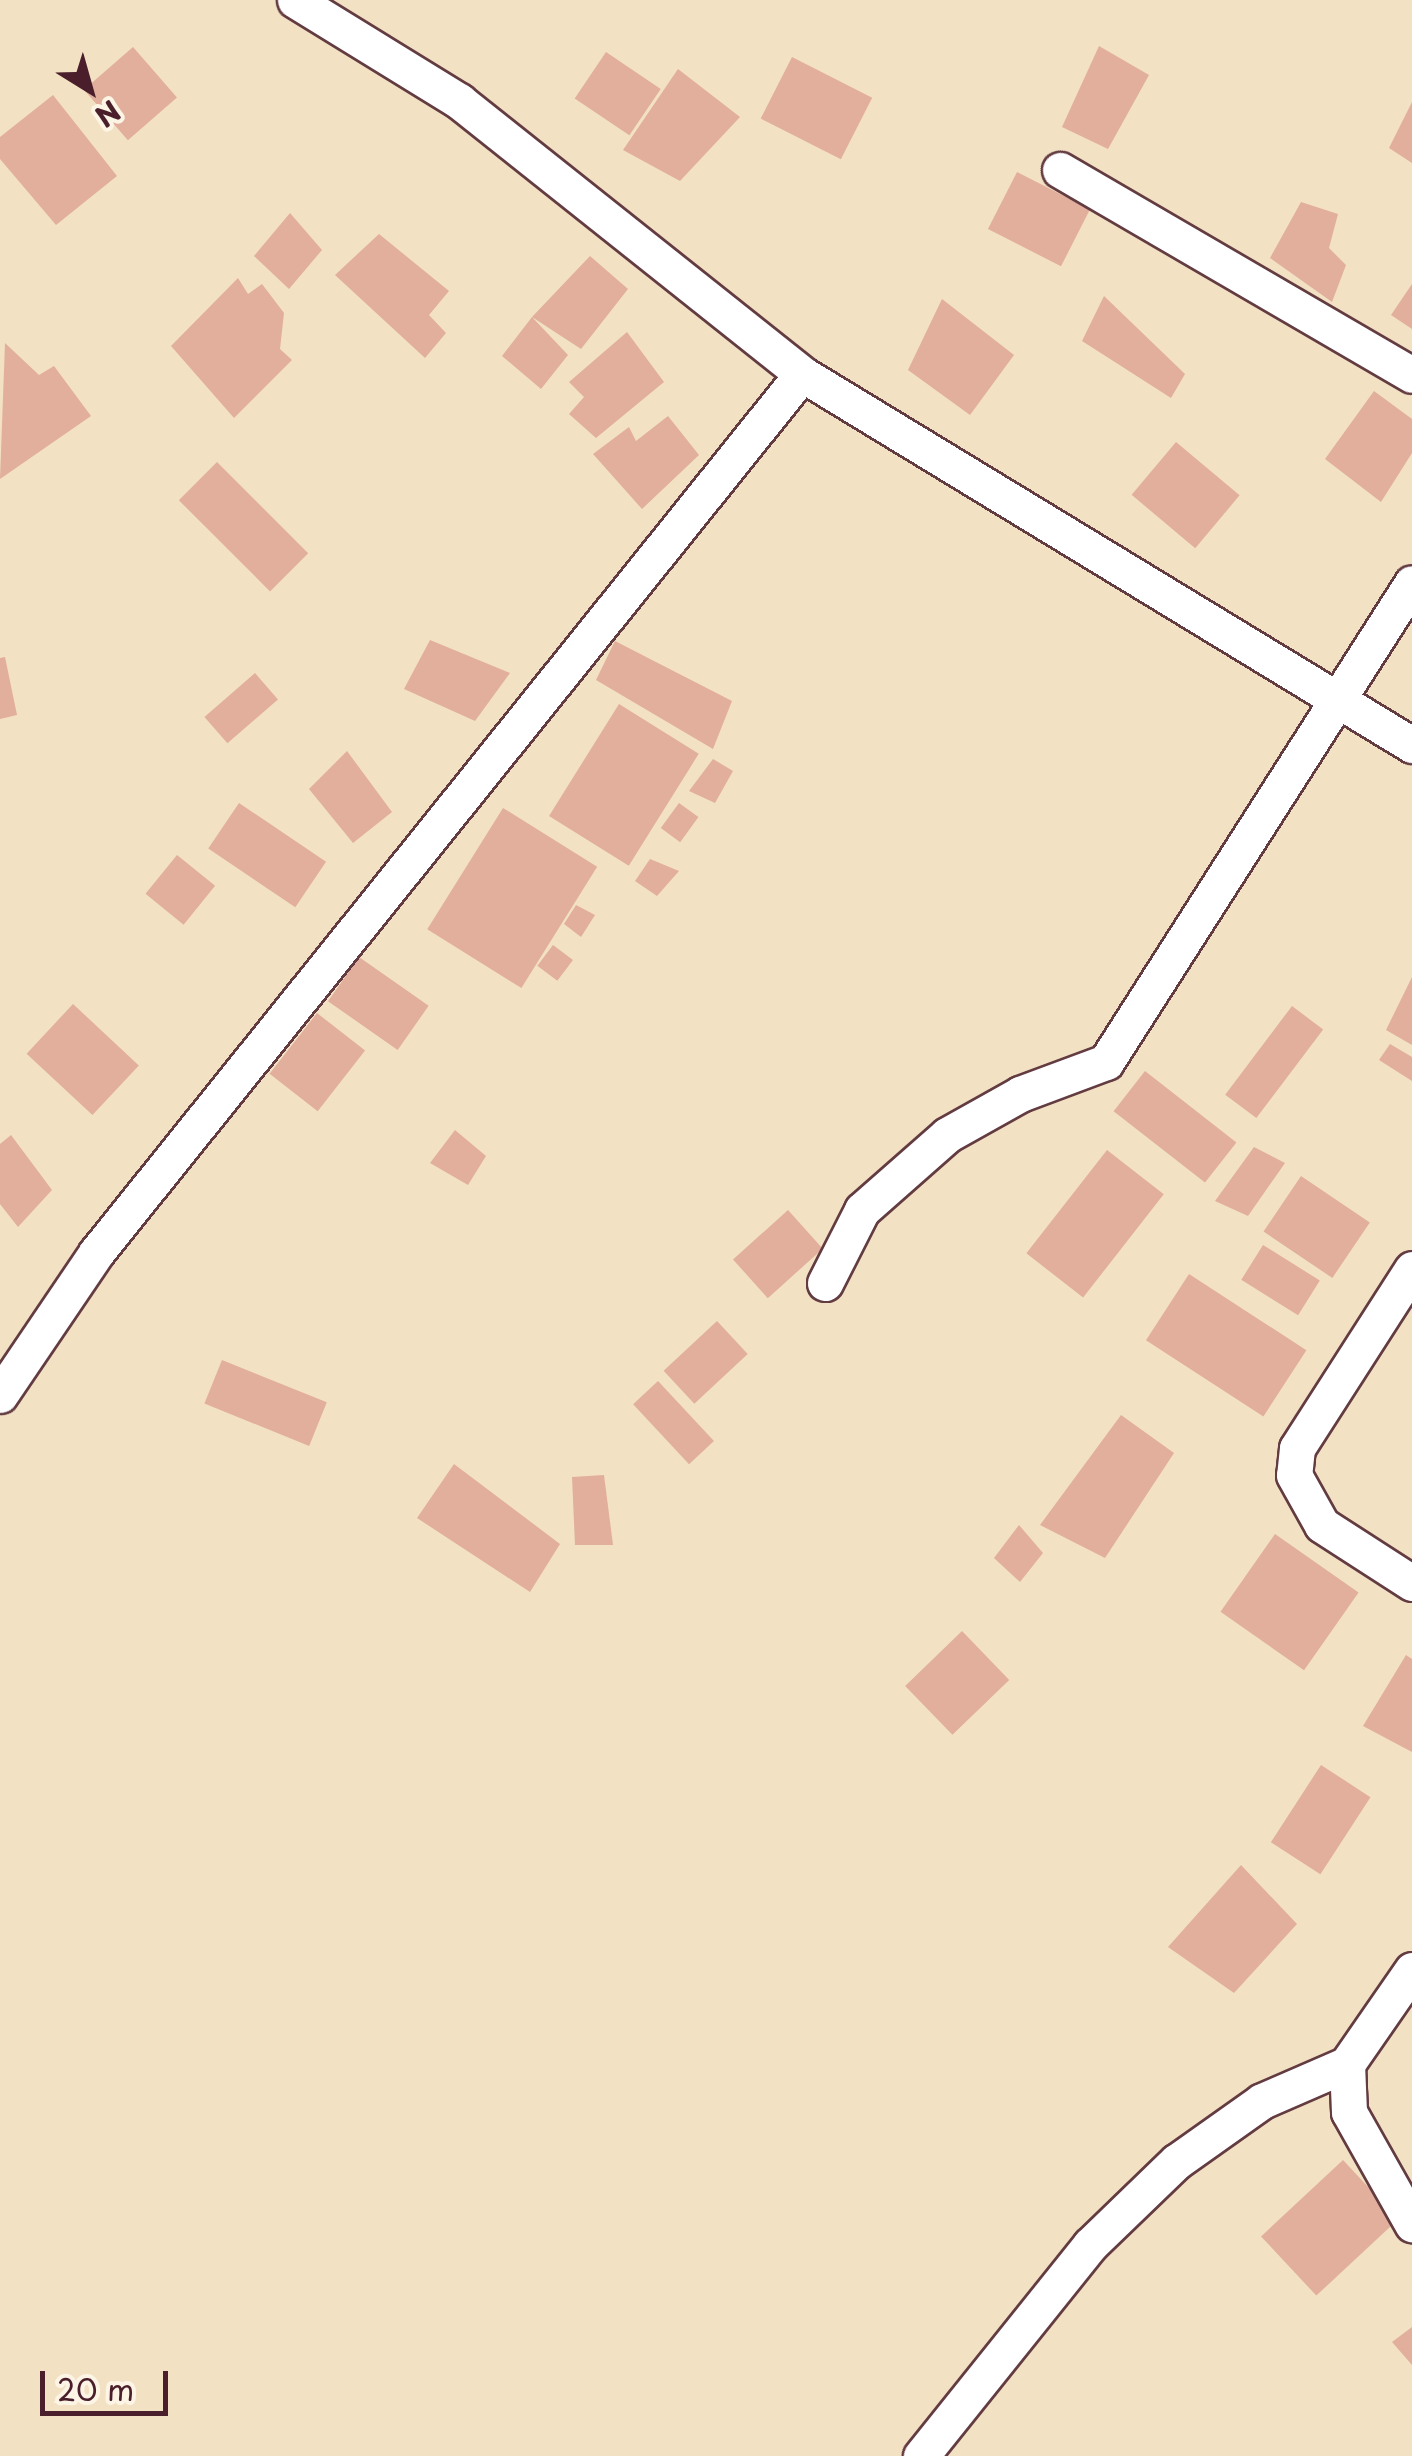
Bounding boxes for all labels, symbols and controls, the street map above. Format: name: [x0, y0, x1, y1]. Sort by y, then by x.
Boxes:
north arrow: [40, 40, 140, 140]
text: N: [87, 91, 130, 138]
scale bar: [45, 2351, 172, 2413]
text: 20 m: [57, 2366, 134, 2411]

